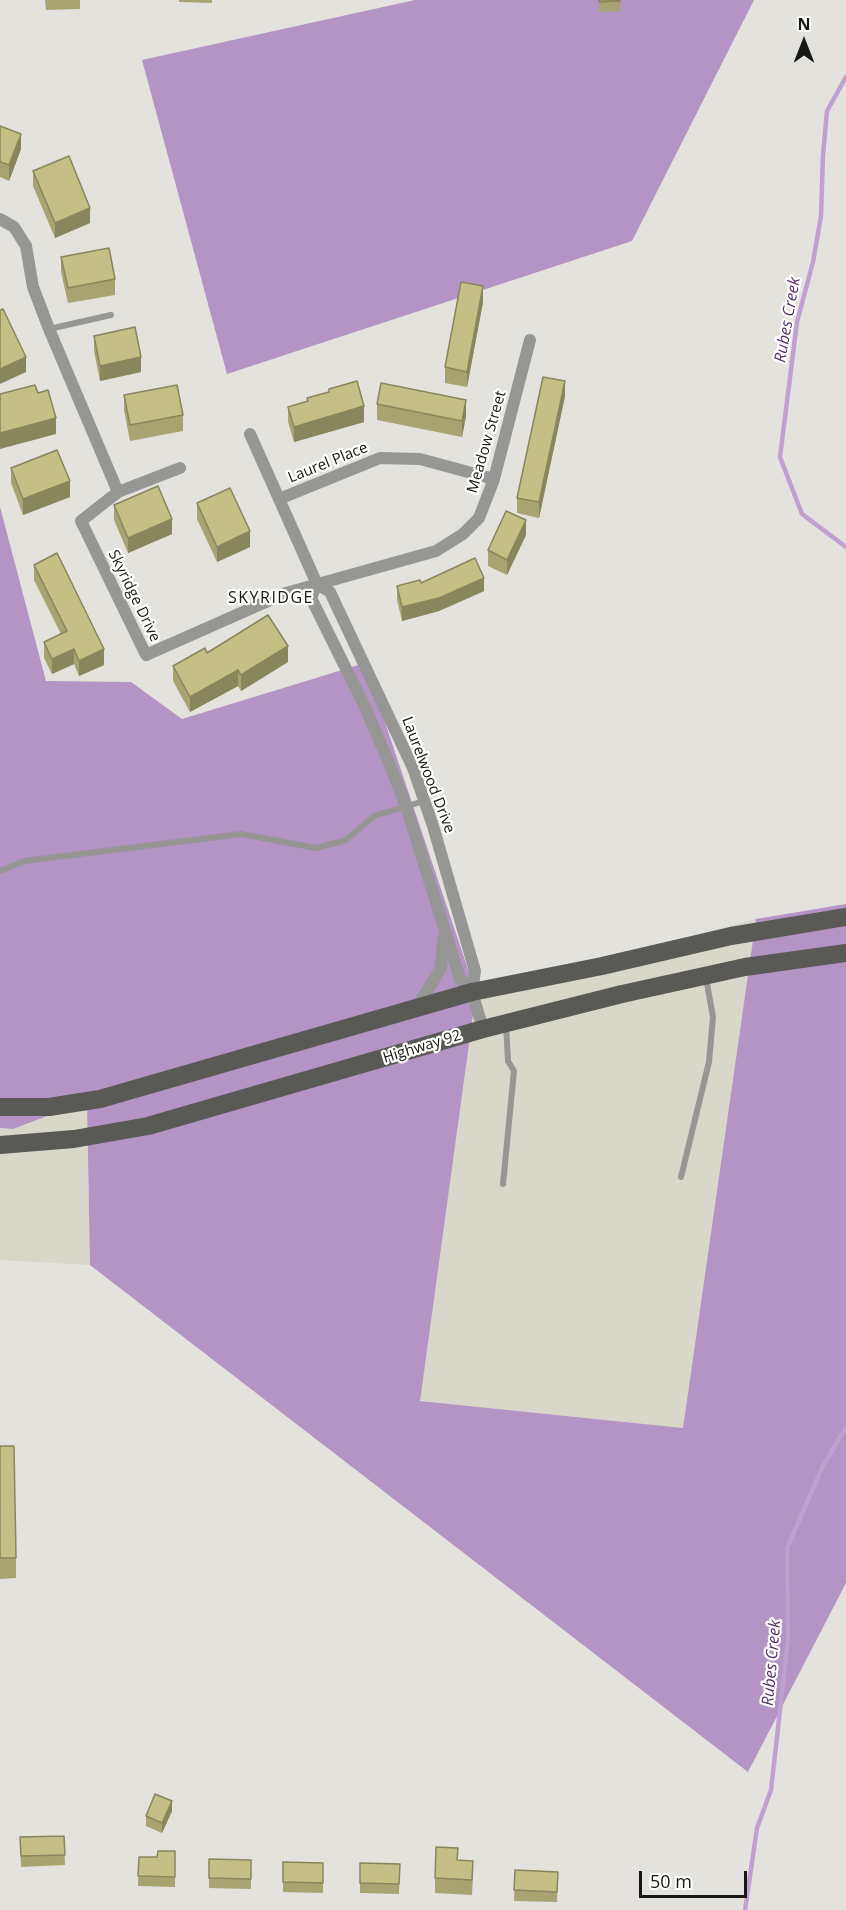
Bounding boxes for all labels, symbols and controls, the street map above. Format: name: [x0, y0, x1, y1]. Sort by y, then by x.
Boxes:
north arrow: [774, 12, 834, 72]
text: N: [797, 13, 811, 35]
water label: Rubes Creek: [771, 276, 805, 364]
street label: Meadow Street: [464, 389, 510, 495]
street label: Laurel Place: [286, 439, 370, 487]
street label: Skyridge Drive: [104, 547, 164, 645]
district label: SKYRIDGE: [228, 588, 314, 608]
street label: Laurelwood Drive: [398, 714, 458, 836]
street label: Highway 92: [381, 1027, 463, 1067]
water label: Rubes Creek: [759, 1619, 785, 1707]
scale bar: [642, 1859, 750, 1897]
text: 50 m: [650, 1869, 692, 1893]

